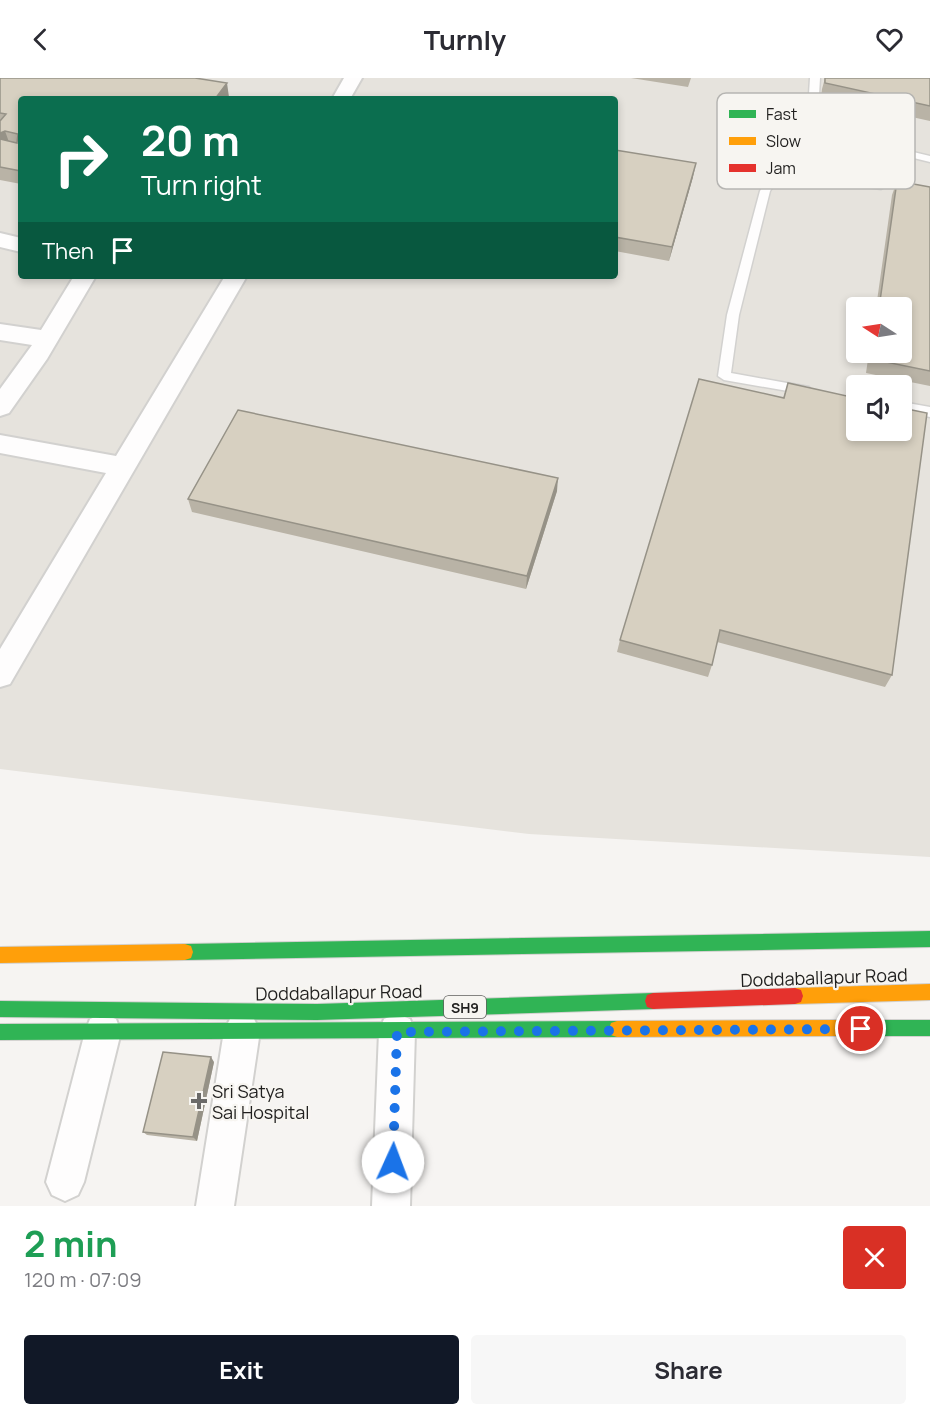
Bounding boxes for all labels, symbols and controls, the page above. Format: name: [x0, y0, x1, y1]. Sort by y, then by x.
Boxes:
text: Turnly: [424, 21, 506, 58]
icon: back: [24, 23, 57, 56]
icon: heart: [873, 23, 906, 56]
legend: [717, 93, 915, 189]
text: Fast: [766, 103, 797, 125]
text: 20 m: [141, 111, 240, 169]
icon: right: [42, 120, 120, 198]
text: Slow: [766, 130, 801, 152]
text: Jam: [766, 157, 796, 179]
text: Turn right: [141, 166, 262, 203]
icon: arrive: [106, 234, 139, 267]
text: Then: [42, 236, 94, 266]
north arrow: [846, 297, 912, 363]
map controls: [846, 297, 912, 441]
button: sound: [846, 375, 912, 441]
street label: Doddaballapur Road: [740, 962, 908, 992]
street label: Doddaballapur Road: [255, 979, 423, 1005]
road number: SH9: [444, 996, 486, 1018]
pin: [835, 1003, 886, 1054]
icon: arrive: [844, 1012, 877, 1045]
place label: Sri Satya Sai Hospital: [212, 1079, 310, 1124]
marker: Sri Satya Sai Hospital: [190, 1092, 208, 1110]
position arrow: [361, 1130, 425, 1194]
text: 2 min: [24, 1219, 118, 1268]
button: close: [843, 1226, 906, 1289]
text: 120 m · 07:09: [24, 1266, 142, 1293]
button: Exit: [24, 1335, 459, 1404]
button: Share: [471, 1335, 906, 1404]

